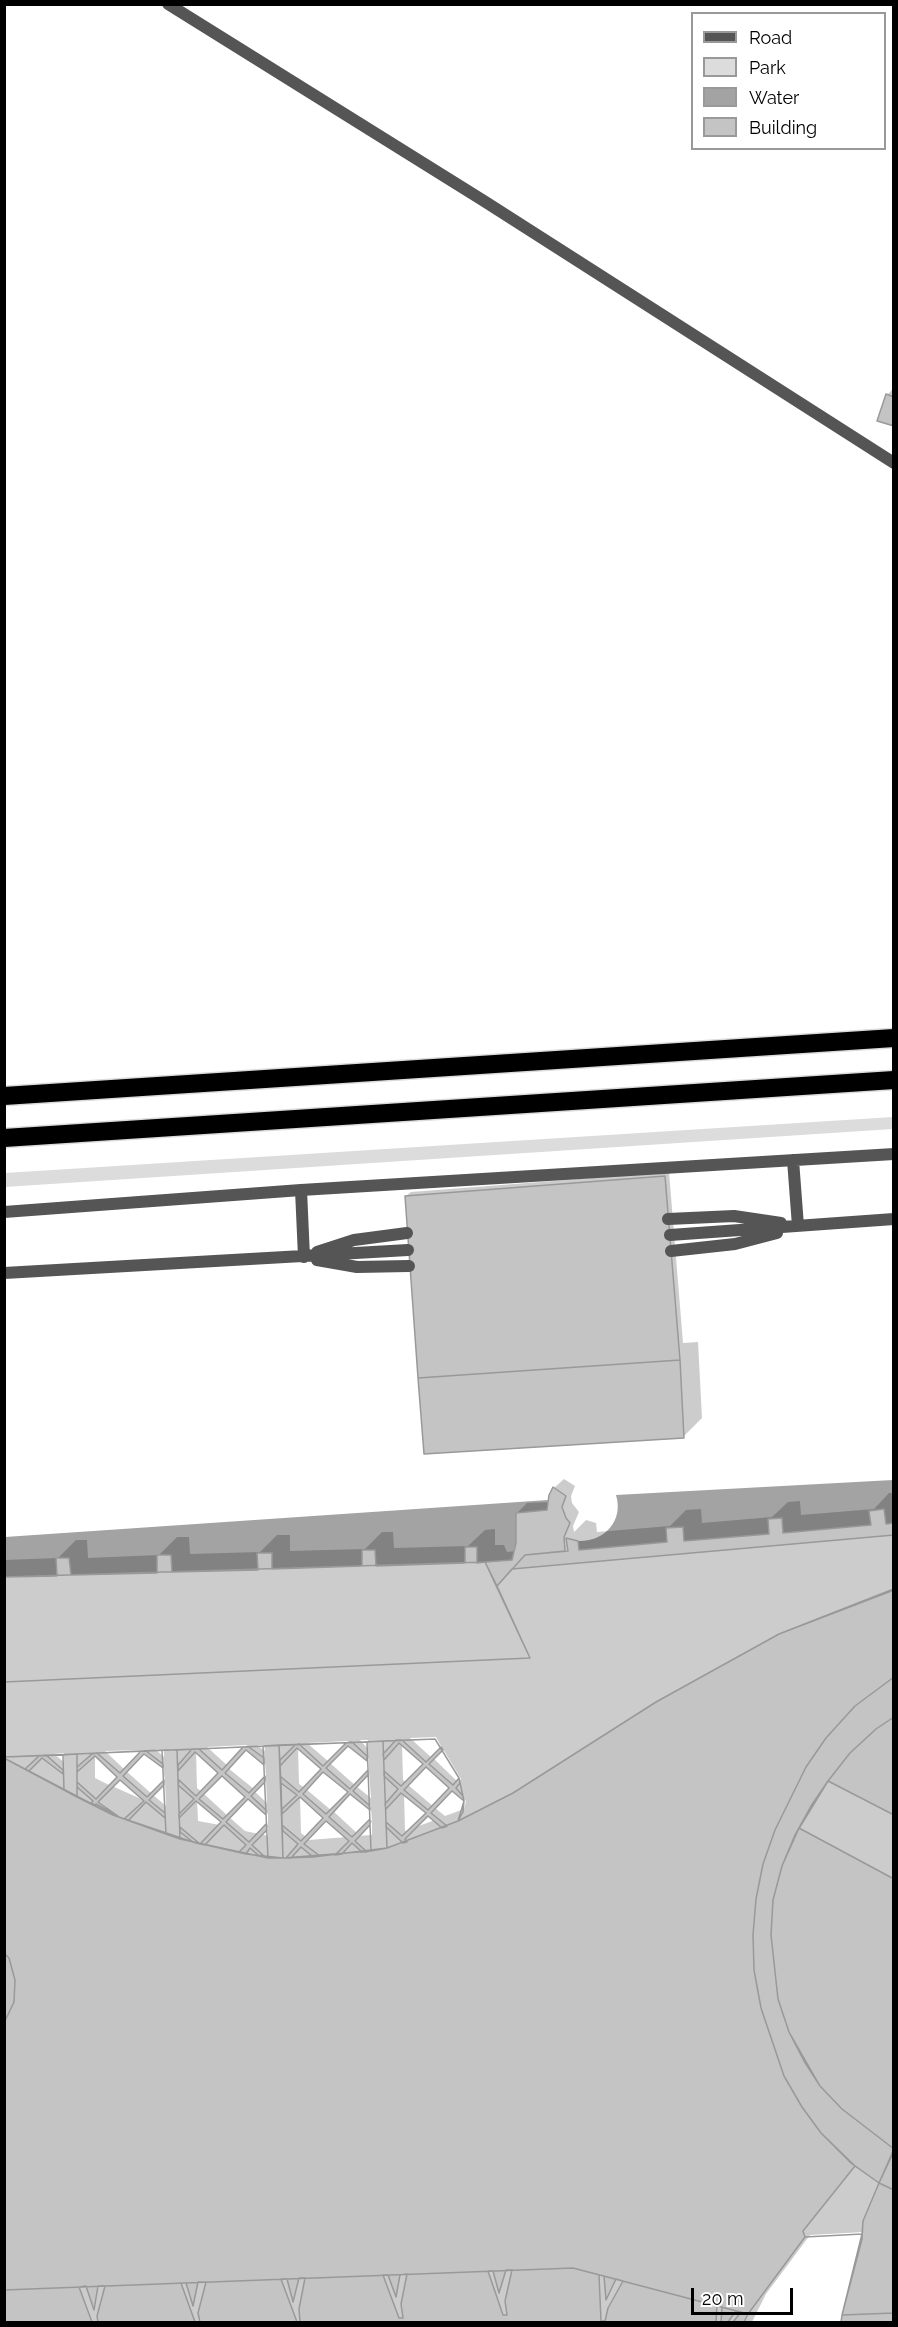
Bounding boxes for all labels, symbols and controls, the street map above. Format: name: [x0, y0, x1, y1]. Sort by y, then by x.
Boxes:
legend: [691, 12, 886, 150]
text: Road: [749, 27, 792, 48]
text: Park: [749, 57, 786, 78]
text: Water: [749, 87, 799, 108]
text: Building: [749, 117, 817, 138]
scale bar: [694, 2276, 796, 2314]
text: 20 m: [702, 2288, 744, 2309]

